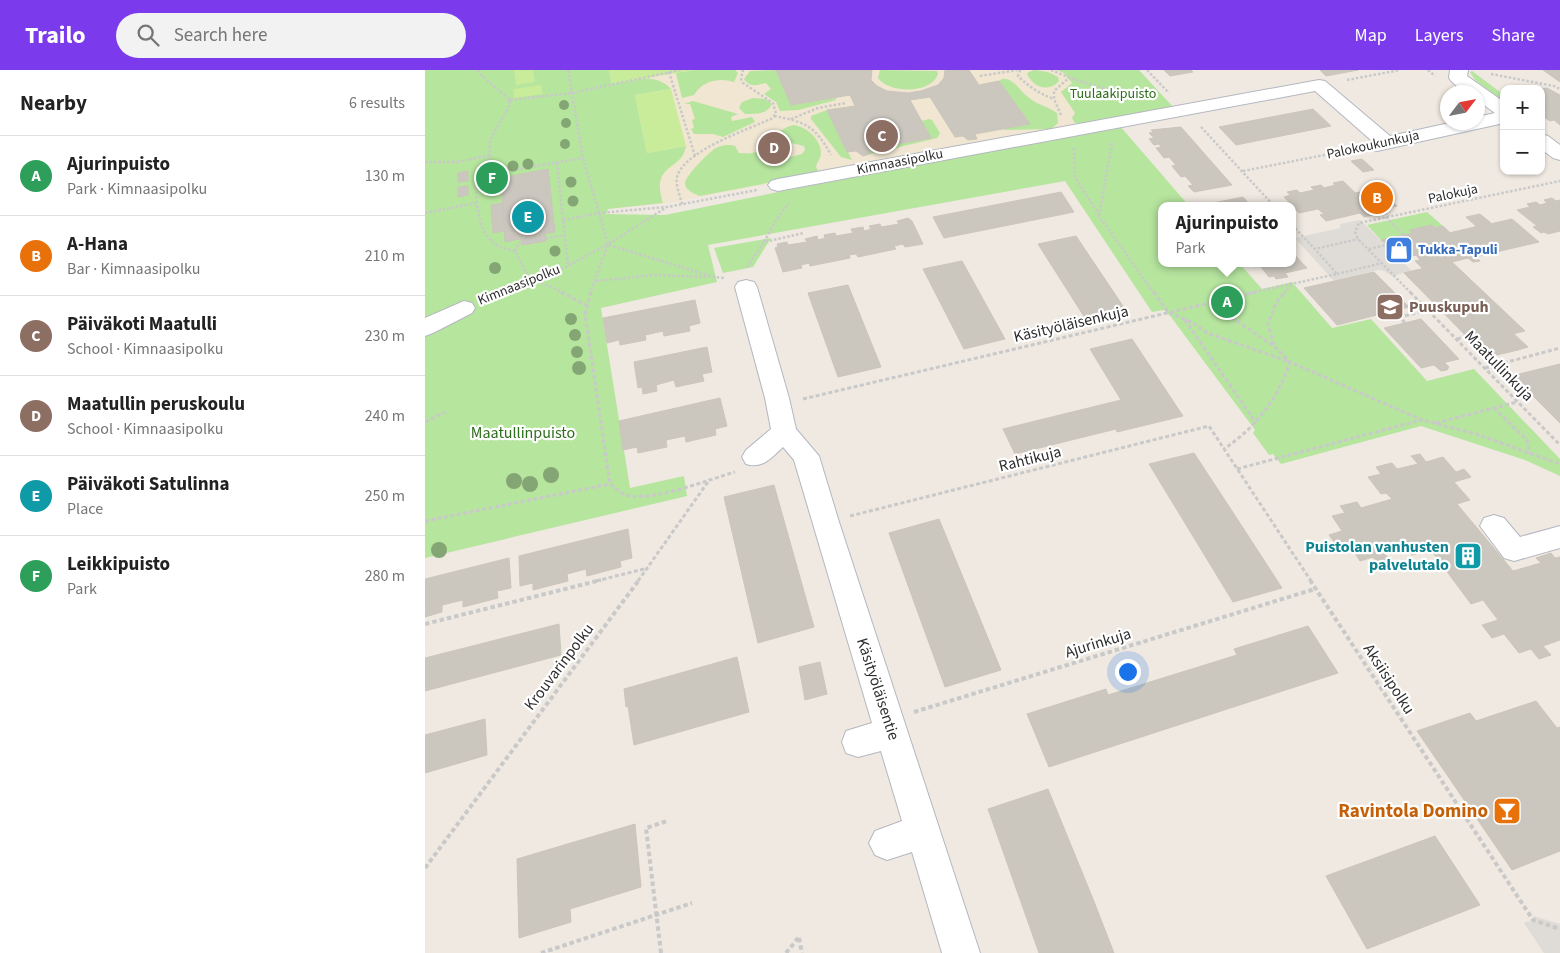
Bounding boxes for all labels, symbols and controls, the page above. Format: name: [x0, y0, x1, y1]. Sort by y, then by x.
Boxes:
search box: [116, 13, 466, 58]
text: Trailo: [25, 18, 86, 53]
icon: search: [134, 21, 162, 49]
text: Search here: [174, 22, 267, 49]
text: Map: [1355, 23, 1387, 48]
text: Layers: [1415, 23, 1464, 48]
text: Share: [1492, 23, 1535, 48]
park label: Tuulaakipuisto: [1070, 84, 1156, 104]
north arrow: [1440, 85, 1485, 130]
map controls: [1500, 85, 1545, 175]
button: +: [1500, 85, 1545, 130]
text: Nearby: [20, 88, 87, 118]
text: 6 results: [349, 92, 405, 114]
pin: C: [866, 117, 898, 155]
street label: Palokoukunkuja: [1325, 125, 1421, 165]
pin: D: [758, 129, 790, 167]
button: −: [1500, 130, 1545, 175]
street label: Kimnaasipolku: [855, 144, 945, 180]
text: Ajurinpuisto: [67, 151, 170, 178]
pin: F: [476, 159, 508, 197]
text: A: [31, 165, 41, 187]
text: 130 m: [365, 165, 405, 187]
text: Park · Kimnaasipolku: [67, 178, 207, 200]
pin: B: [1361, 179, 1393, 217]
street label: Palokuja: [1426, 179, 1480, 209]
pin: E: [512, 198, 544, 236]
popup: [1158, 202, 1296, 267]
text: Ajurinpuisto: [1175, 210, 1279, 237]
text: A-Hana: [67, 231, 128, 258]
shop icon: Tukka-Tapuli: [1384, 235, 1414, 265]
text: Park: [1175, 237, 1205, 259]
place label: Tukka-Tapuli: [1418, 240, 1498, 260]
text: B: [31, 245, 41, 267]
text: 210 m: [365, 245, 405, 267]
text: Bar · Kimnaasipolku: [67, 258, 200, 280]
street label: Kimnaasipolku: [475, 259, 563, 311]
pin: A: [1211, 283, 1243, 321]
school or university icon: Puuskupuh: [1375, 292, 1405, 322]
place label: Puuskupuh: [1409, 296, 1489, 318]
street label: Käsityöläisenkuja: [1011, 300, 1131, 348]
text: Päiväkoti Maatulli: [67, 311, 217, 338]
text: C: [31, 325, 41, 347]
text: 230 m: [365, 325, 405, 347]
street label: Maatullinkuja: [1460, 326, 1538, 406]
text: School · Kimnaasipolku: [67, 338, 223, 360]
text: Maatullin peruskoulu: [67, 391, 245, 418]
text: D: [31, 405, 41, 427]
text: 240 m: [365, 405, 405, 427]
text: School · Kimnaasipolku: [67, 418, 223, 440]
park label: Maatullinpuisto: [471, 422, 575, 444]
street label: Rahtikuja: [996, 441, 1064, 477]
text: Päiväkoti Satulinna: [67, 471, 229, 498]
text: E: [32, 485, 40, 507]
text: 250 m: [365, 485, 405, 507]
text: Place: [67, 498, 103, 520]
place label: Puistolan vanhusten palvelutalo: [1305, 536, 1449, 576]
building icon: Puistolan vanhusten palvelutalo: [1453, 541, 1483, 571]
text: Leikkipuisto: [67, 551, 170, 578]
text: F: [32, 565, 40, 587]
text: 280 m: [365, 565, 405, 587]
text: Park: [67, 578, 97, 600]
street label: Krouvarinpolku: [519, 619, 599, 715]
street label: Ajurinkuja: [1062, 623, 1134, 663]
street label: Käsityöläisentie: [851, 635, 905, 743]
street label: Aksiisipolku: [1358, 640, 1420, 718]
your location: [1115, 659, 1141, 685]
bar icon: Ravintola Domino: [1492, 796, 1522, 826]
place label: Ravintola Domino: [1338, 798, 1488, 825]

